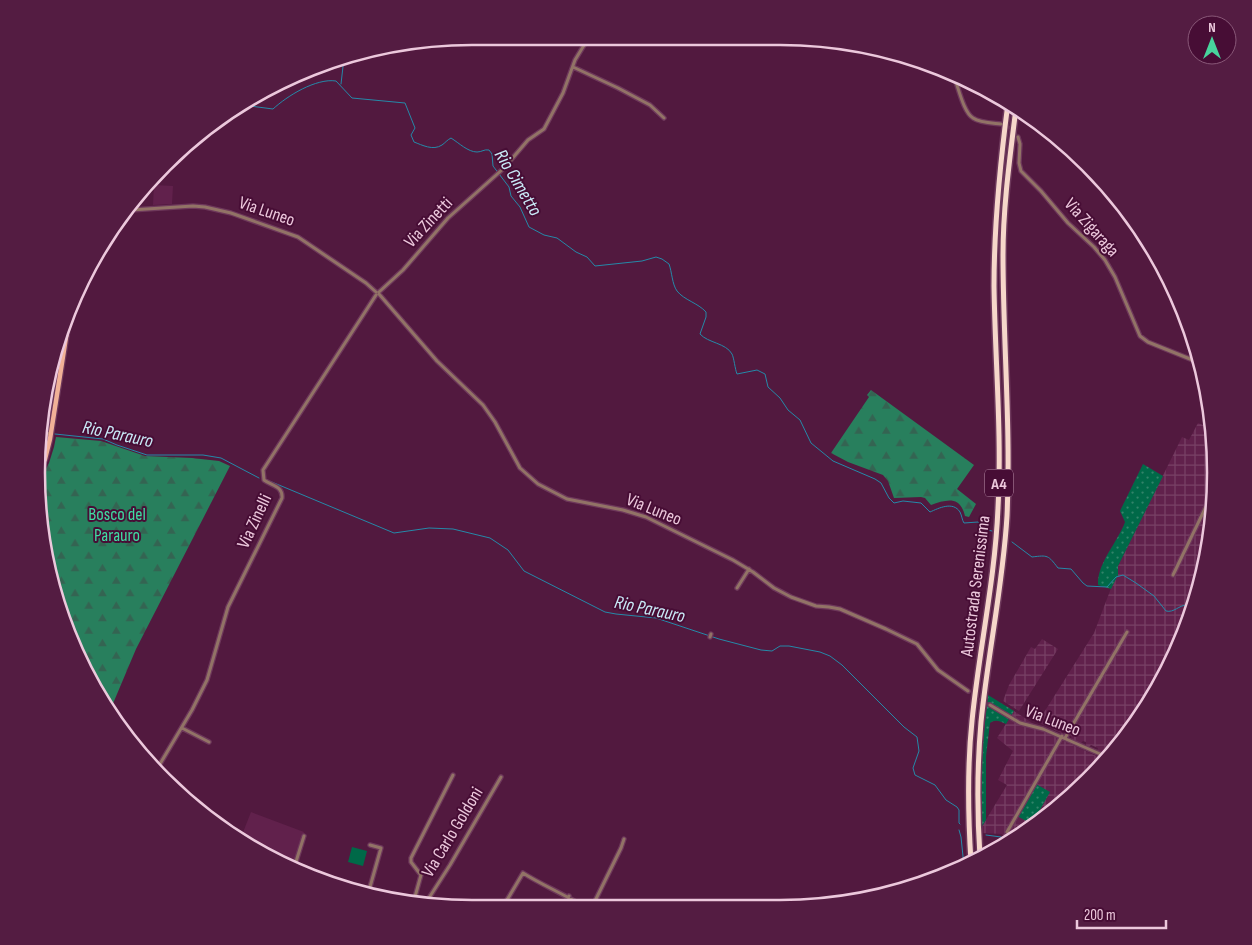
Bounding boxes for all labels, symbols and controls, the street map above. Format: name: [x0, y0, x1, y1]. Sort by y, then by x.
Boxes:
north arrow: [1187, 15, 1237, 65]
text: N: [1208, 19, 1216, 36]
water label: Rio Cimetto: [489, 145, 547, 220]
street label: Via Luneo: [236, 192, 298, 231]
street label: Via Zinetti: [400, 193, 457, 252]
street label: Via Zigaraga: [1060, 194, 1123, 261]
water label: Rio Parauro: [80, 416, 155, 453]
road number: A4: [985, 469, 1013, 496]
street label: Via Luneo: [623, 489, 685, 530]
street label: Via Zinelli: [233, 491, 276, 552]
park label: Bosco del Parauro: [88, 504, 146, 546]
street label: Autostrada Serenissima: [956, 514, 995, 659]
water label: Rio Parauro: [612, 591, 687, 628]
street label: Via Luneo: [1022, 700, 1084, 741]
street label: Via Carlo Goldoni: [417, 783, 488, 881]
scale bar: [1077, 898, 1166, 930]
text: 200 m: [1084, 906, 1116, 925]

